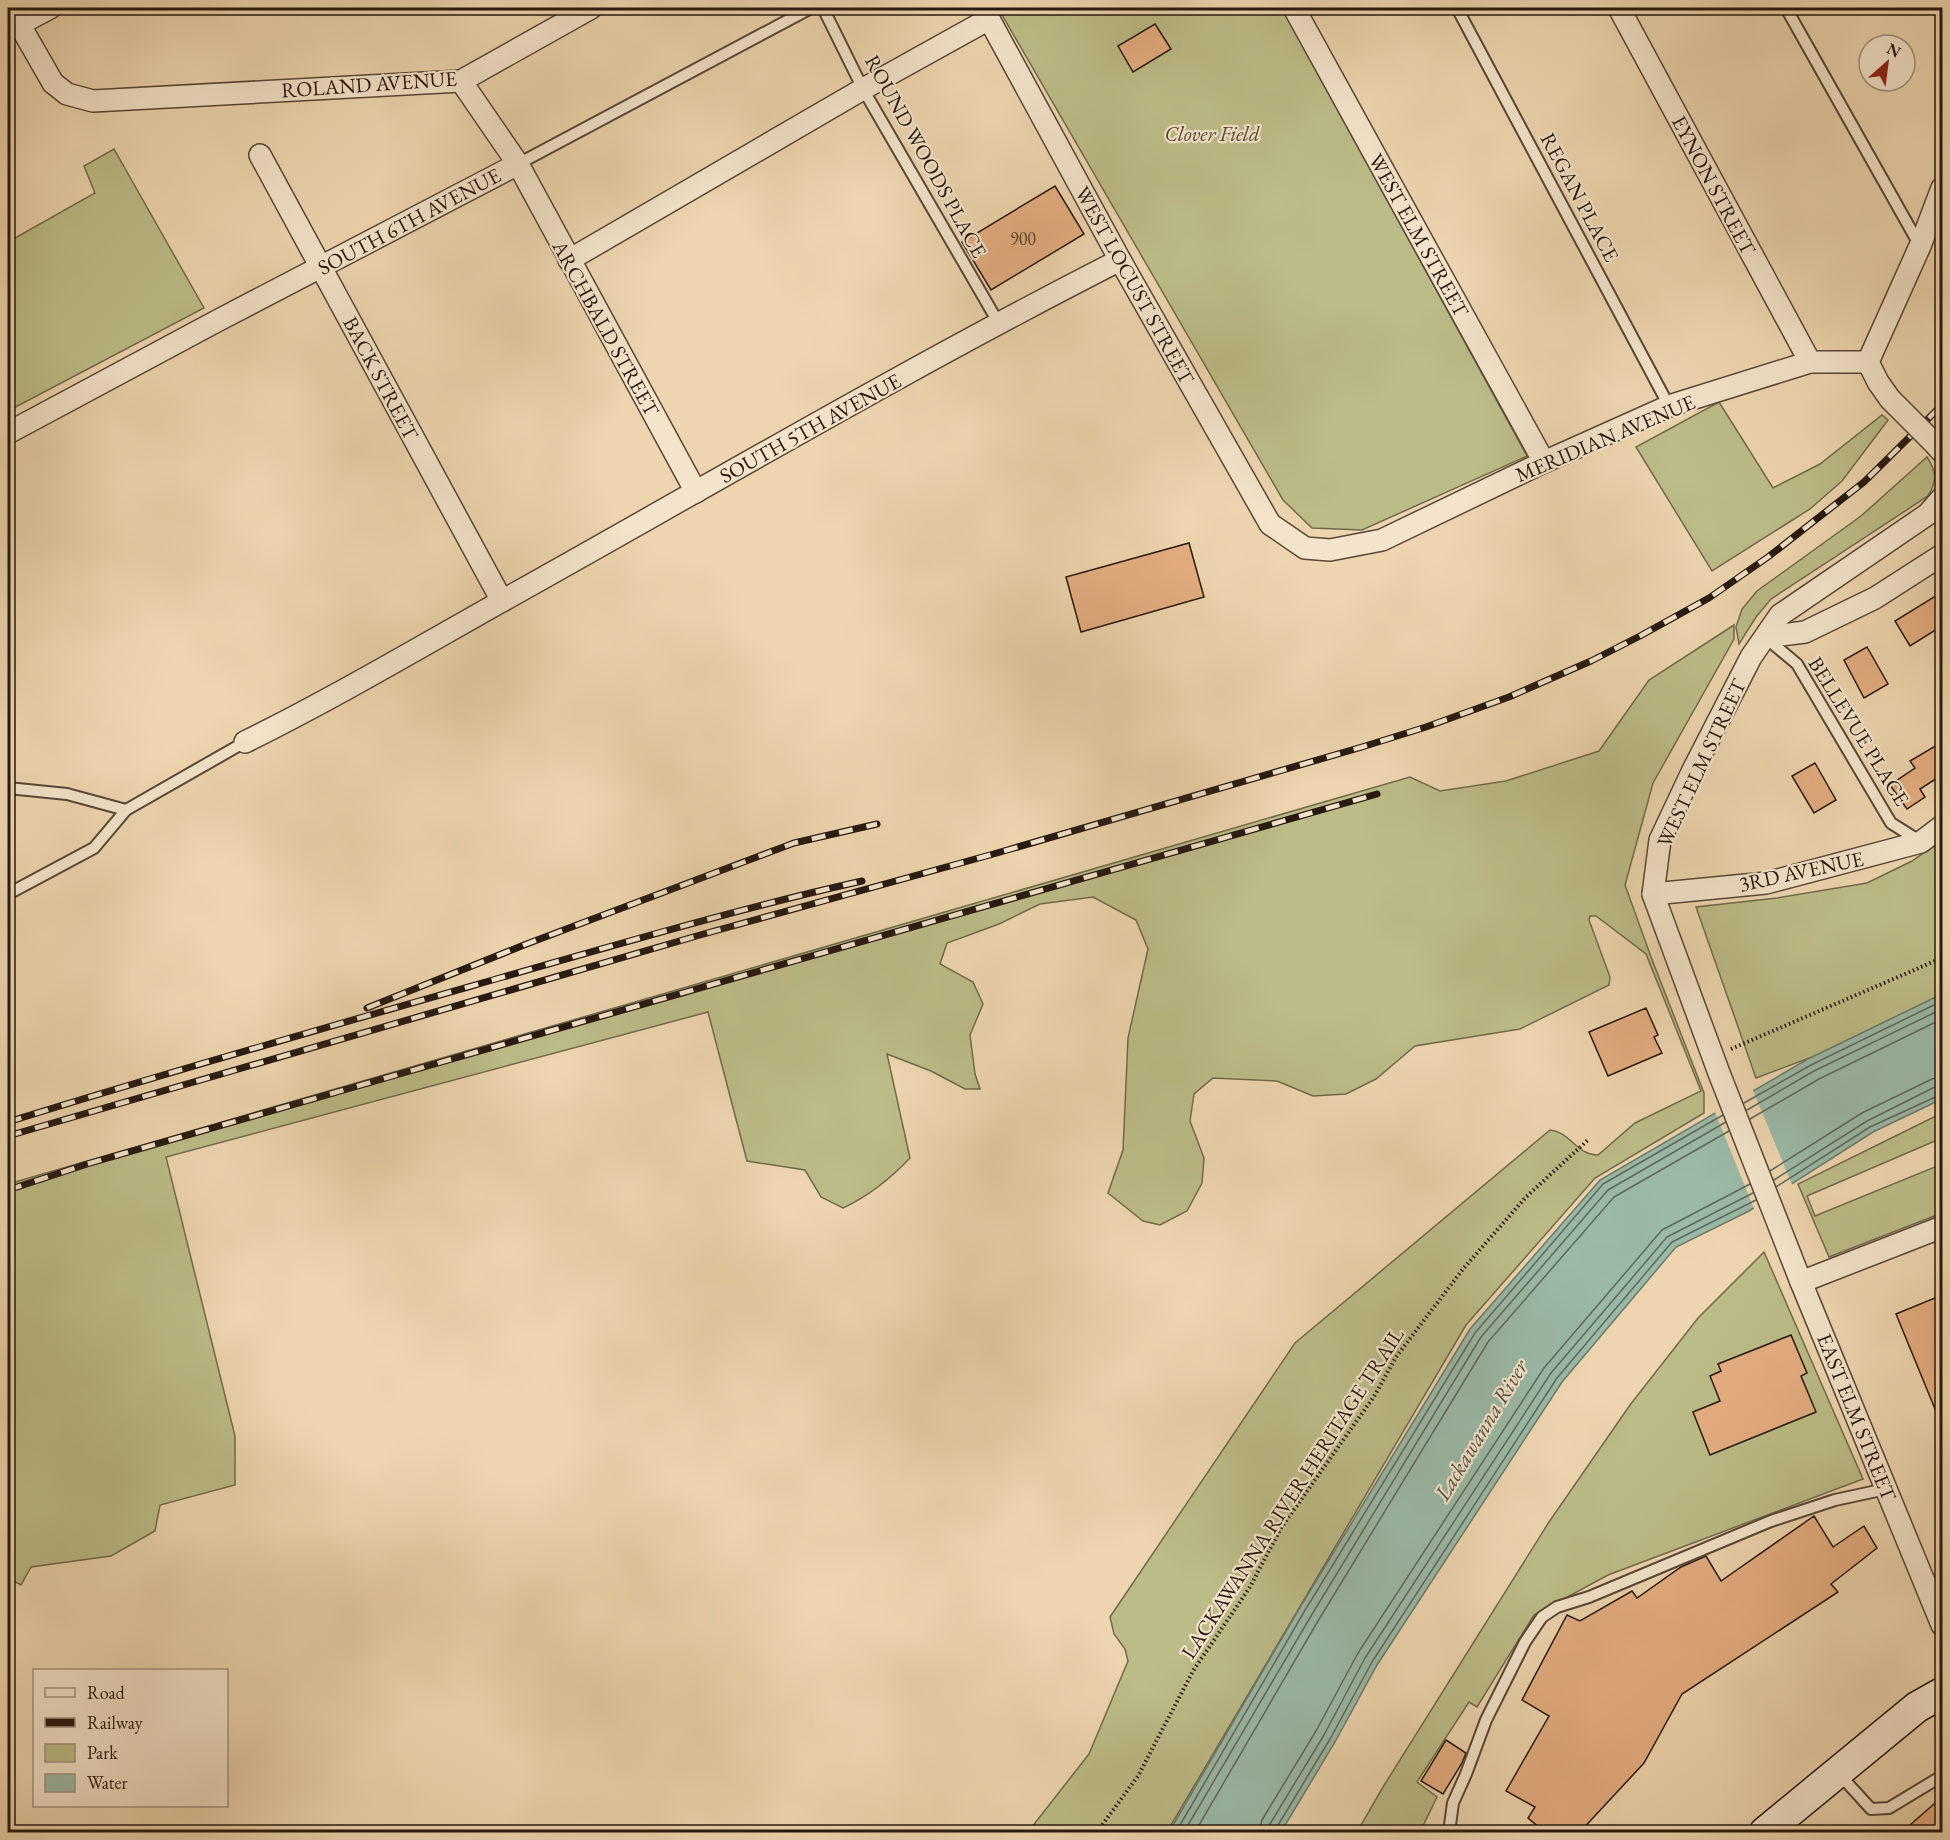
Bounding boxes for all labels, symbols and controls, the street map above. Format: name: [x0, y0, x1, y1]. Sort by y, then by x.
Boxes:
north arrow: [1857, 33, 1917, 93]
text: N: [1883, 38, 1904, 63]
street label: ROUND WOODS PLACE: [859, 50, 993, 262]
street label: ROLAND AVENUE: [280, 64, 458, 104]
street label: EYNON STREET: [1666, 111, 1763, 260]
park label: Clover Field: [1164, 120, 1260, 147]
street label: REGAN PLACE: [1535, 128, 1625, 266]
street label: WEST ELM STREET: [1363, 148, 1476, 322]
street label: SOUTH 6TH AVENUE: [313, 161, 505, 281]
street label: WEST LOCUST STREET: [1069, 181, 1201, 390]
house number: 900: [1010, 227, 1036, 250]
street label: ARCHBALD STREET: [546, 234, 666, 422]
street label: BACK STREET: [337, 312, 425, 445]
street label: SOUTH 5TH AVENUE: [714, 367, 906, 489]
street label: MERIDIAN AVENUE: [1511, 388, 1699, 488]
street label: BELLEVUE PLACE: [1802, 651, 1916, 811]
street label: WEST ELM STREET: [1650, 674, 1752, 852]
street label: 3RD AVENUE: [1736, 845, 1866, 897]
street label: LACKAWANNA RIVER HERITAGE TRAIL: [1175, 1322, 1410, 1664]
street label: EAST ELM STREET: [1811, 1329, 1903, 1506]
water label: Lackawanna River: [1427, 1353, 1535, 1507]
legend: [33, 1669, 228, 1807]
text: Road: [87, 1681, 126, 1704]
text: Railway: [87, 1711, 143, 1734]
text: Park: [87, 1741, 118, 1764]
text: Water: [87, 1771, 128, 1794]

